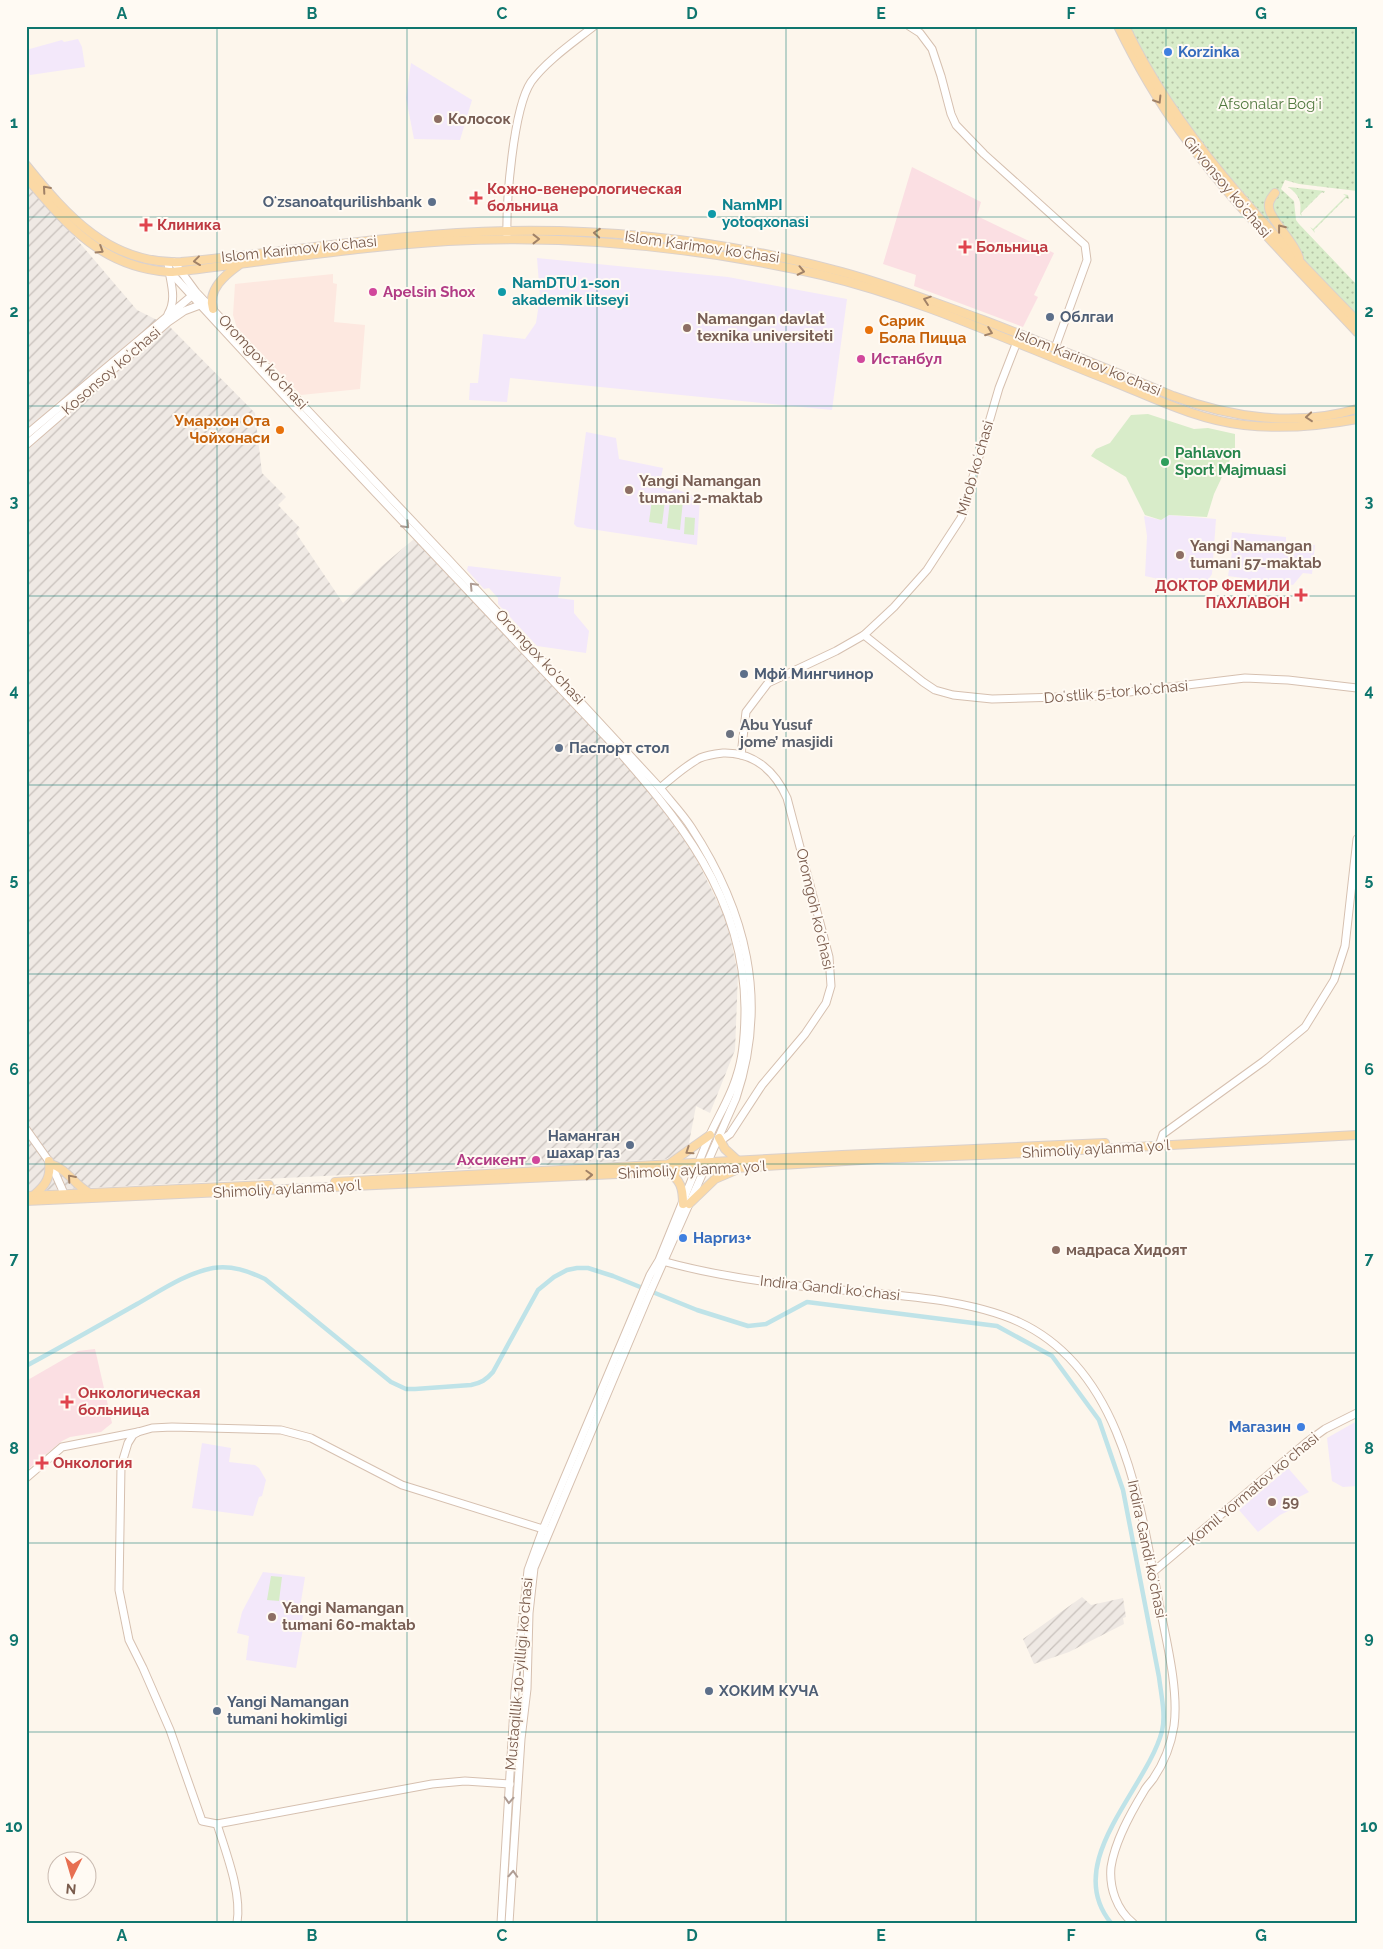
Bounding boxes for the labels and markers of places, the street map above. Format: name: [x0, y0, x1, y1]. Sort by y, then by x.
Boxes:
place label: Korzinka: [1178, 43, 1240, 61]
marker: Korzinka: [1162, 46, 1174, 58]
place label: Колосок: [448, 110, 511, 128]
marker: Колосок: [432, 113, 444, 125]
place label: Кожно-венерологическая больница: [487, 180, 682, 215]
marker: Кожно-венерологическая больница: [469, 191, 483, 205]
place label: Oʻzsanoatqurilishbank: [263, 193, 423, 211]
marker: Oʻzsanoatqurilishbank: [426, 196, 438, 208]
place label: NamMPI yotoqxonasi: [722, 196, 809, 231]
marker: NamMPI yotoqxonasi: [706, 208, 718, 220]
place label: Клиника: [157, 216, 221, 234]
marker: Клиника: [139, 218, 153, 232]
place label: Больница: [976, 238, 1048, 256]
marker: Больница: [958, 240, 972, 254]
place label: NamDTU 1-son akademik litseyi: [512, 274, 629, 309]
place label: Apelsin Shox: [383, 283, 475, 301]
marker: Apelsin Shox: [367, 286, 379, 298]
marker: NamDTU 1-son akademik litseyi: [496, 286, 508, 298]
place label: Облгаи: [1060, 308, 1114, 326]
place label: Namangan davlat texnika universiteti: [697, 310, 833, 345]
marker: Облгаи: [1044, 311, 1056, 323]
place label: Сарик Бола Пицца: [879, 312, 967, 347]
marker: Namangan davlat texnika universiteti: [681, 322, 693, 334]
marker: Сарик Бола Пицца: [863, 324, 875, 336]
place label: Истанбул: [871, 350, 942, 368]
marker: Истанбул: [855, 353, 867, 365]
place label: Умархон Ота Чойхонаси: [173, 412, 270, 447]
marker: Умархон Ота Чойхонаси: [274, 424, 286, 436]
place label: Pahlavon Sport Majmuasi: [1175, 444, 1286, 479]
marker: Pahlavon Sport Majmuasi: [1159, 456, 1171, 468]
place label: Yangi Namangan tumani 2-maktab: [639, 472, 763, 507]
marker: Yangi Namangan tumani 2-maktab: [623, 484, 635, 496]
place label: Yangi Namangan tumani 57-maktab: [1190, 537, 1322, 572]
marker: Yangi Namangan tumani 57-maktab: [1174, 549, 1186, 561]
place label: ДОКТОР ФЕМИЛИ ПАХЛАВОН: [1155, 577, 1290, 612]
marker: ДОКТОР ФЕМИЛИ ПАХЛАВОН: [1294, 588, 1308, 602]
place label: Мфй Мингчинор: [754, 665, 874, 683]
marker: Мфй Мингчинор: [738, 668, 750, 680]
place label: Abu Yusuf jome’ masjidi: [738, 716, 833, 751]
marker: Abu Yusuf jome’ masjidi: [724, 728, 736, 740]
place label: Паспорт стол: [569, 739, 670, 757]
marker: Паспорт стол: [553, 742, 565, 754]
place label: Наманган шахар газ: [547, 1127, 620, 1162]
marker: Наманган шахар газ: [624, 1139, 636, 1151]
place label: Ахсикент: [457, 1151, 527, 1169]
marker: Ахсикент: [530, 1154, 542, 1166]
place label: Наргиз+: [693, 1229, 752, 1247]
marker: Наргиз+: [677, 1232, 689, 1244]
place label: мадраса Хидоят: [1066, 1241, 1188, 1259]
marker: мадраса Хидоят: [1050, 1244, 1062, 1256]
place label: Онкологическая больница: [78, 1384, 200, 1419]
marker: Онкологическая больница: [60, 1395, 74, 1409]
place label: Магазин: [1229, 1418, 1291, 1436]
marker: Магазин: [1295, 1421, 1307, 1433]
place label: Онкология: [53, 1454, 133, 1472]
marker: Онкология: [35, 1456, 49, 1470]
place label: 59: [1282, 1493, 1299, 1511]
marker: 59: [1266, 1496, 1278, 1508]
place label: Yangi Namangan tumani 60-maktab: [282, 1599, 416, 1634]
marker: Yangi Namangan tumani 60-maktab: [266, 1611, 278, 1623]
place label: ХОКИМ КУЧА: [718, 1682, 819, 1700]
marker: ХОКИМ КУЧА: [703, 1685, 715, 1697]
place label: Yangi Namangan tumani hokimligi: [227, 1693, 349, 1728]
marker: Yangi Namangan tumani hokimligi: [211, 1705, 223, 1717]

